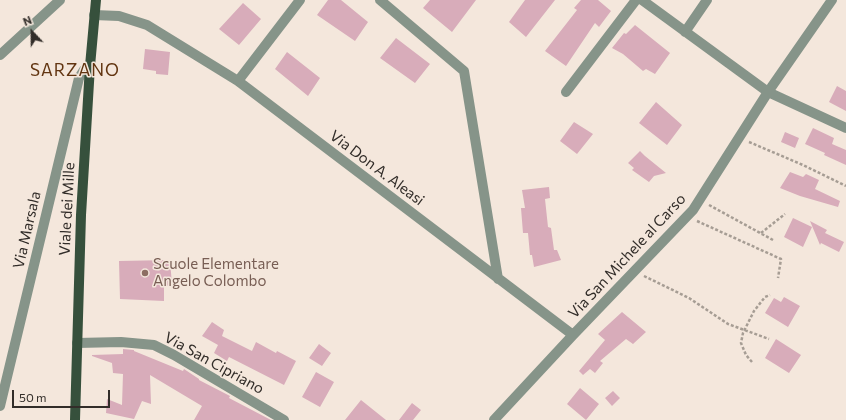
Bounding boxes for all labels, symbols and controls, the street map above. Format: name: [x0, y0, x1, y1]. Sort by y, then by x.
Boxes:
north arrow: [12, 12, 52, 52]
text: N: [21, 13, 34, 28]
district label: SARZANO: [30, 60, 120, 80]
street label: Via Don A. Aleasi: [326, 127, 428, 209]
street label: Viale dei Mille: [56, 162, 78, 256]
street label: Via Marsala: [9, 189, 45, 271]
street label: Via San Michele al Carso: [565, 190, 689, 322]
place label: Scuole Elementare Angelo Colombo: [153, 255, 279, 290]
marker: Scuole Elementare Angelo Colombo: [140, 268, 150, 278]
street label: Via San Cipriano: [161, 328, 267, 398]
scale bar: [14, 382, 112, 408]
text: 50 m: [19, 390, 47, 404]

